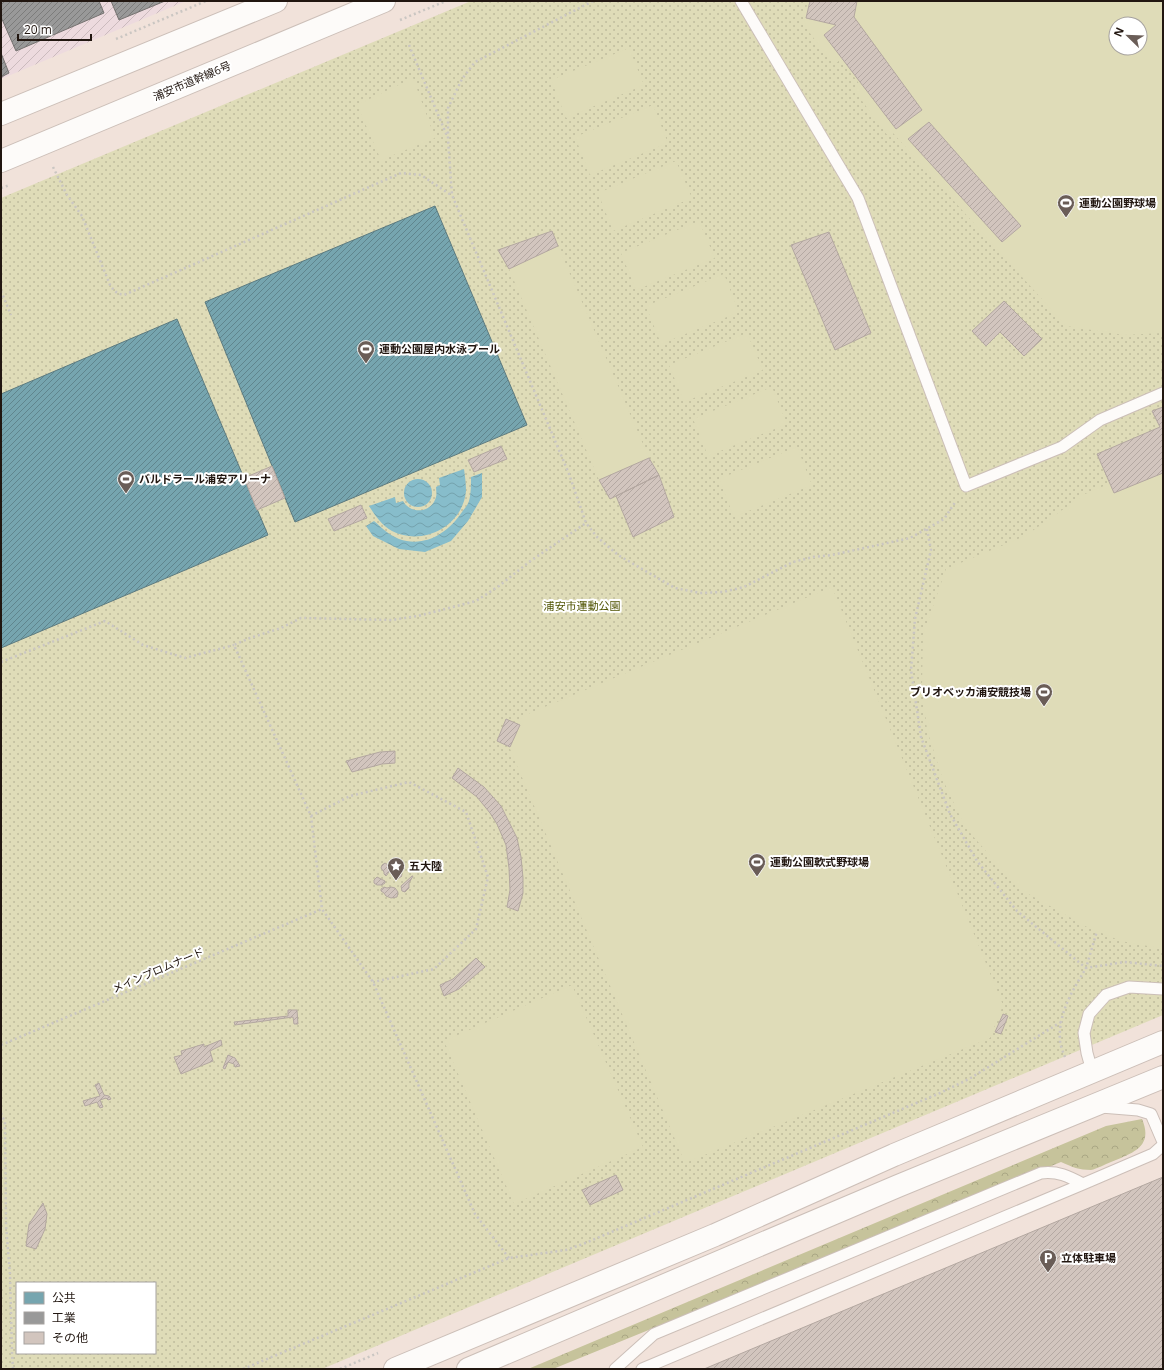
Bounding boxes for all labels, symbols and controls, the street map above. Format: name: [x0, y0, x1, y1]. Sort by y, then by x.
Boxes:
scale bar: [18, 16, 91, 42]
north arrow: [1108, 16, 1148, 56]
text: 20 m: [24, 21, 52, 38]
text: N: [1110, 25, 1127, 39]
street label: 浦安市道幹線6号: [151, 57, 233, 104]
sports icon: 運動公園野球場: [1056, 193, 1076, 218]
place label: 運動公園野球場: [1079, 195, 1156, 210]
sports icon: 運動公園屋内水泳プール: [356, 339, 376, 364]
place label: 運動公園屋内水泳プール: [379, 341, 500, 356]
sports icon: バルドラール浦安アリーナ: [116, 469, 136, 494]
place label: バルドラール浦安アリーナ: [139, 471, 271, 486]
park label: 浦安市運動公園: [544, 598, 621, 613]
sports icon: ブリオベッカ浦安競技場: [1034, 682, 1054, 707]
place label: ブリオベッカ浦安競技場: [910, 684, 1031, 699]
sports icon: 運動公園軟式野球場: [747, 852, 767, 877]
place label: 運動公園軟式野球場: [770, 854, 869, 869]
place icon: 五大陸: [386, 856, 406, 881]
place label: 五大陸: [409, 858, 442, 873]
street label: メインプロムナード: [109, 943, 206, 996]
parking icon: 立体駐車場: [1038, 1248, 1058, 1273]
place label: 立体駐車場: [1061, 1250, 1116, 1265]
legend: [16, 1282, 156, 1354]
text: 公共: [52, 1289, 76, 1306]
text: 工業: [52, 1309, 76, 1326]
text: その他: [52, 1329, 88, 1346]

